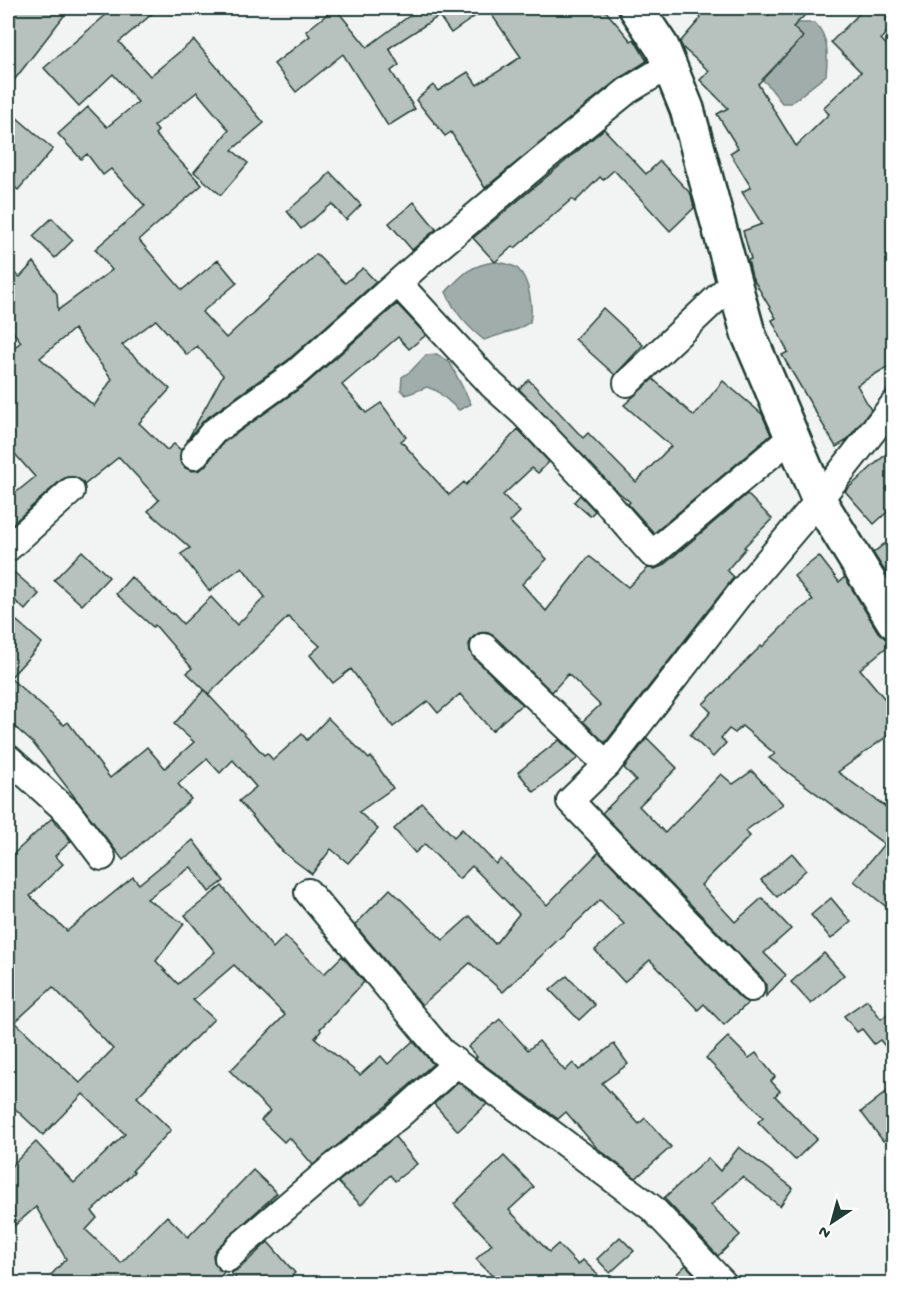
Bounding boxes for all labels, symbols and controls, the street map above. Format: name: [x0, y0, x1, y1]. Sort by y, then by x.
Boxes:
north arrow: [802, 1192, 862, 1252]
text: N: [815, 1220, 835, 1242]

